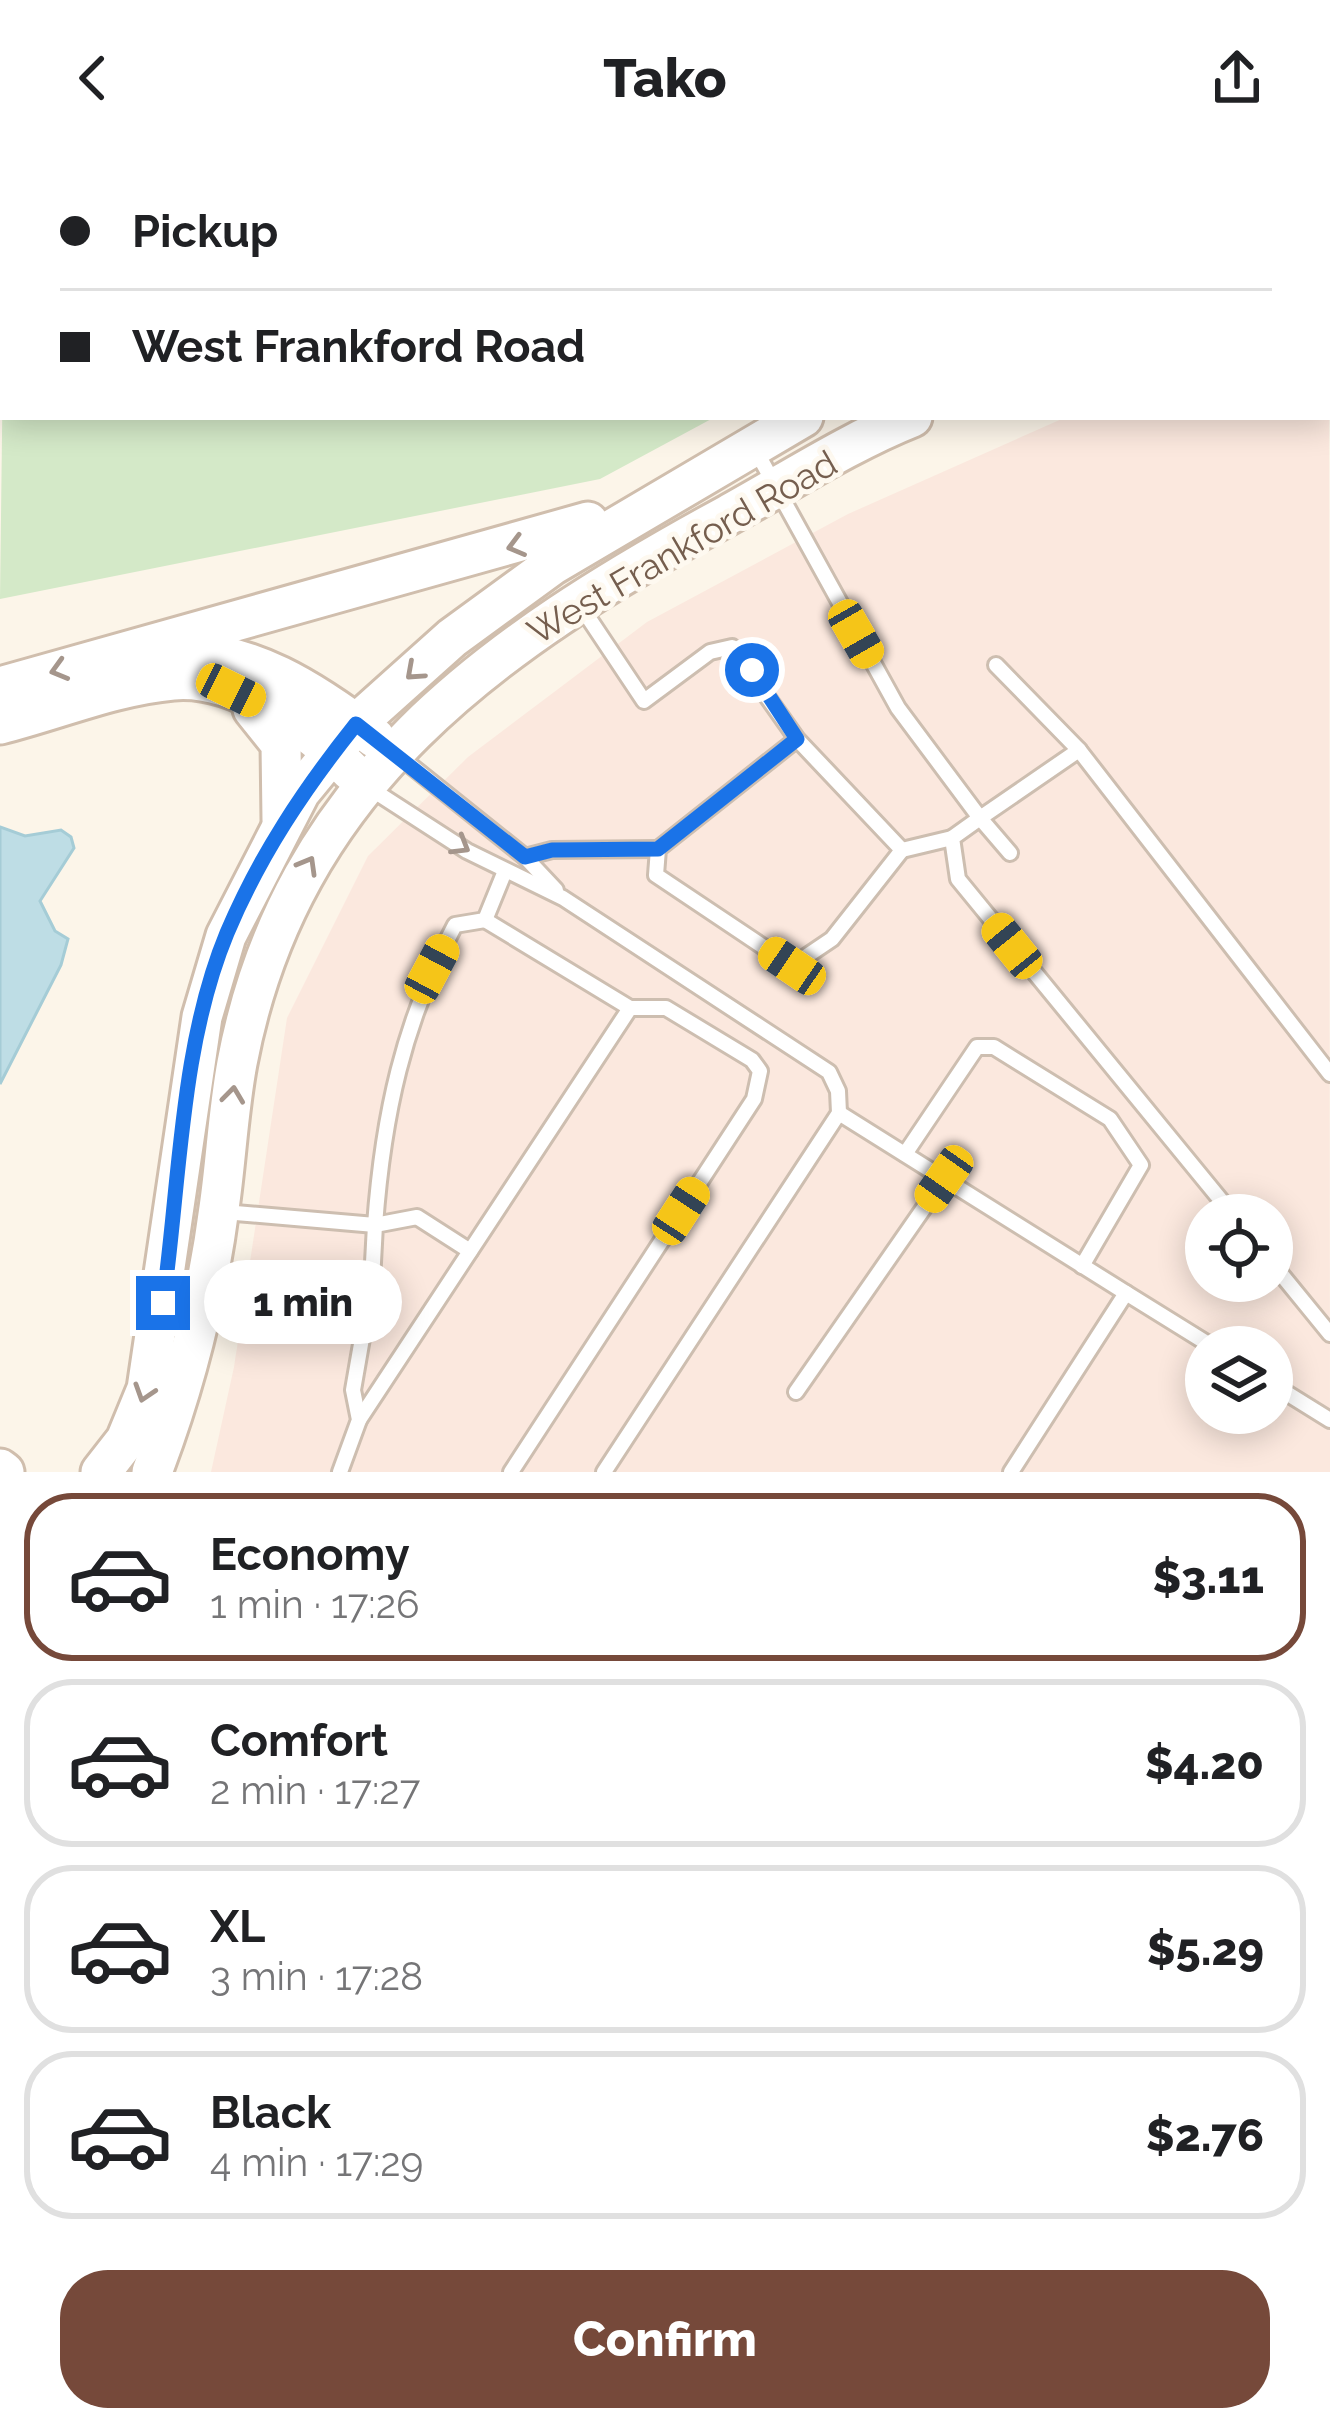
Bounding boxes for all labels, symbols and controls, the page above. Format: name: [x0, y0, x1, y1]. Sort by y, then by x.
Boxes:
icon: back: [60, 45, 126, 111]
icon: share: [1204, 45, 1270, 111]
text: Tako: [603, 46, 727, 110]
text: Pickup: [132, 205, 278, 258]
text: West Frankford Road: [132, 320, 585, 373]
street label: West Frankford Road: [520, 441, 844, 653]
one-way arrow: [507, 531, 527, 556]
car: [822, 594, 890, 674]
route start: [725, 643, 779, 697]
one-way arrow: [49, 656, 70, 681]
car: [191, 658, 271, 722]
one-way arrow: [407, 658, 428, 679]
one-way arrow: [448, 832, 470, 854]
one-way arrow: [294, 857, 317, 878]
car: [975, 907, 1049, 985]
car: [399, 929, 465, 1009]
car: [752, 931, 832, 1001]
one-way arrow: [220, 1085, 246, 1105]
car: [909, 1139, 979, 1219]
car: [646, 1171, 716, 1251]
map controls: [1185, 1194, 1293, 1434]
button: locate: [1185, 1194, 1293, 1302]
callout: 1 min: [205, 1261, 403, 1345]
route end: [136, 1276, 190, 1330]
text: 1 min: [253, 1279, 353, 1325]
button: layers: [1185, 1326, 1293, 1434]
one-way arrow: [133, 1382, 158, 1403]
icon: car: [66, 1523, 174, 1631]
text: Economy: [210, 1528, 410, 1581]
text: $3.11: [1153, 1551, 1264, 1604]
text: 1 min · 17:26: [210, 1581, 420, 1627]
icon: car: [66, 1709, 174, 1817]
text: Comfort: [210, 1714, 388, 1767]
text: $4.20: [1145, 1737, 1264, 1790]
text: 2 min · 17:27: [210, 1767, 420, 1813]
icon: car: [66, 1895, 174, 2003]
text: XL: [210, 1900, 265, 1953]
text: $5.29: [1147, 1923, 1264, 1976]
text: 3 min · 17:28: [210, 1953, 423, 1999]
icon: car: [66, 2081, 174, 2189]
text: Black: [210, 2086, 331, 2139]
text: $2.76: [1146, 2109, 1264, 2162]
text: 4 min · 17:29: [210, 2139, 423, 2185]
button: Confirm: [60, 2270, 1270, 2408]

